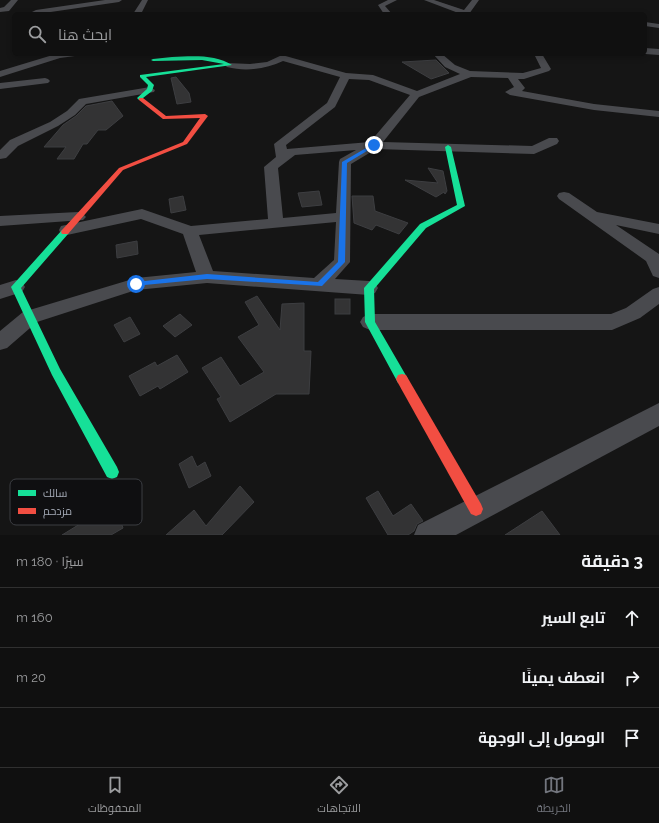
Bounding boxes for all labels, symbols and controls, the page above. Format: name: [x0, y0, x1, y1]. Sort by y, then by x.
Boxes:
search box: [12, 12, 647, 56]
icon: search: [26, 23, 48, 45]
text: ابحث هنا: [58, 26, 112, 44]
route end: [365, 136, 383, 154]
route start: [127, 275, 145, 293]
legend: [10, 479, 142, 525]
text: سالك: [43, 487, 67, 500]
text: مزدحم: [43, 505, 72, 519]
text: 3 دقيقة: [581, 551, 643, 571]
text: سيرًا · 180 m: [16, 554, 84, 569]
icon: ahead: [621, 607, 643, 629]
text: تابع السير: [542, 609, 605, 627]
text: 160 m: [16, 610, 53, 625]
icon: right: [621, 667, 643, 689]
text: انعطف يمينًا: [521, 669, 605, 687]
text: 20 m: [16, 670, 46, 685]
icon: arrive: [621, 727, 643, 749]
text: الوصول إلى الوجهة: [478, 729, 605, 747]
tab: المحفوظات: [88, 774, 141, 818]
tab: الاتجاهات: [317, 774, 361, 818]
tab: الخريطة: [537, 774, 571, 818]

